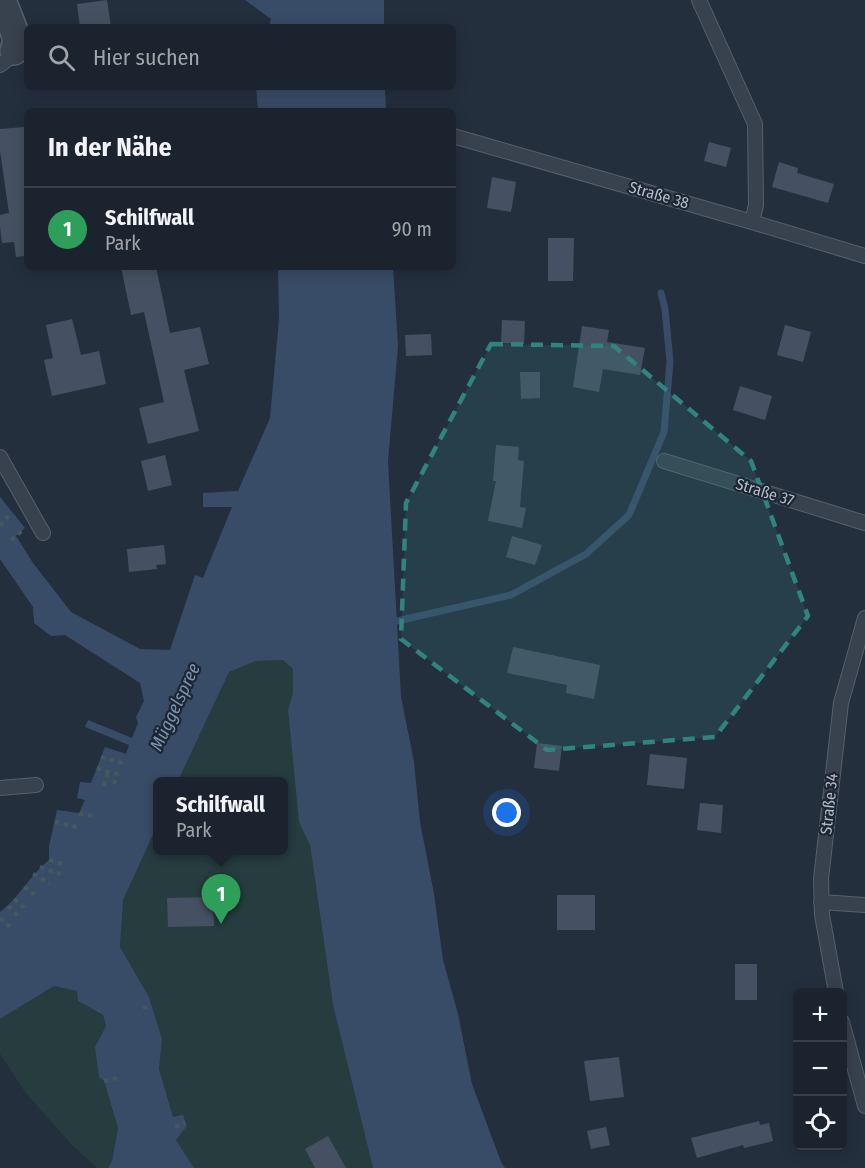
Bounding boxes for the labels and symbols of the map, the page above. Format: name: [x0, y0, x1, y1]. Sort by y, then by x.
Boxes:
street label: Straße 38: [627, 177, 691, 213]
street label: Straße 37: [734, 474, 797, 510]
water label: Müggelspree: [145, 659, 205, 754]
street label: Straße 34: [816, 772, 842, 835]
your location: [492, 798, 521, 827]
pin: 1: [202, 874, 240, 924]

